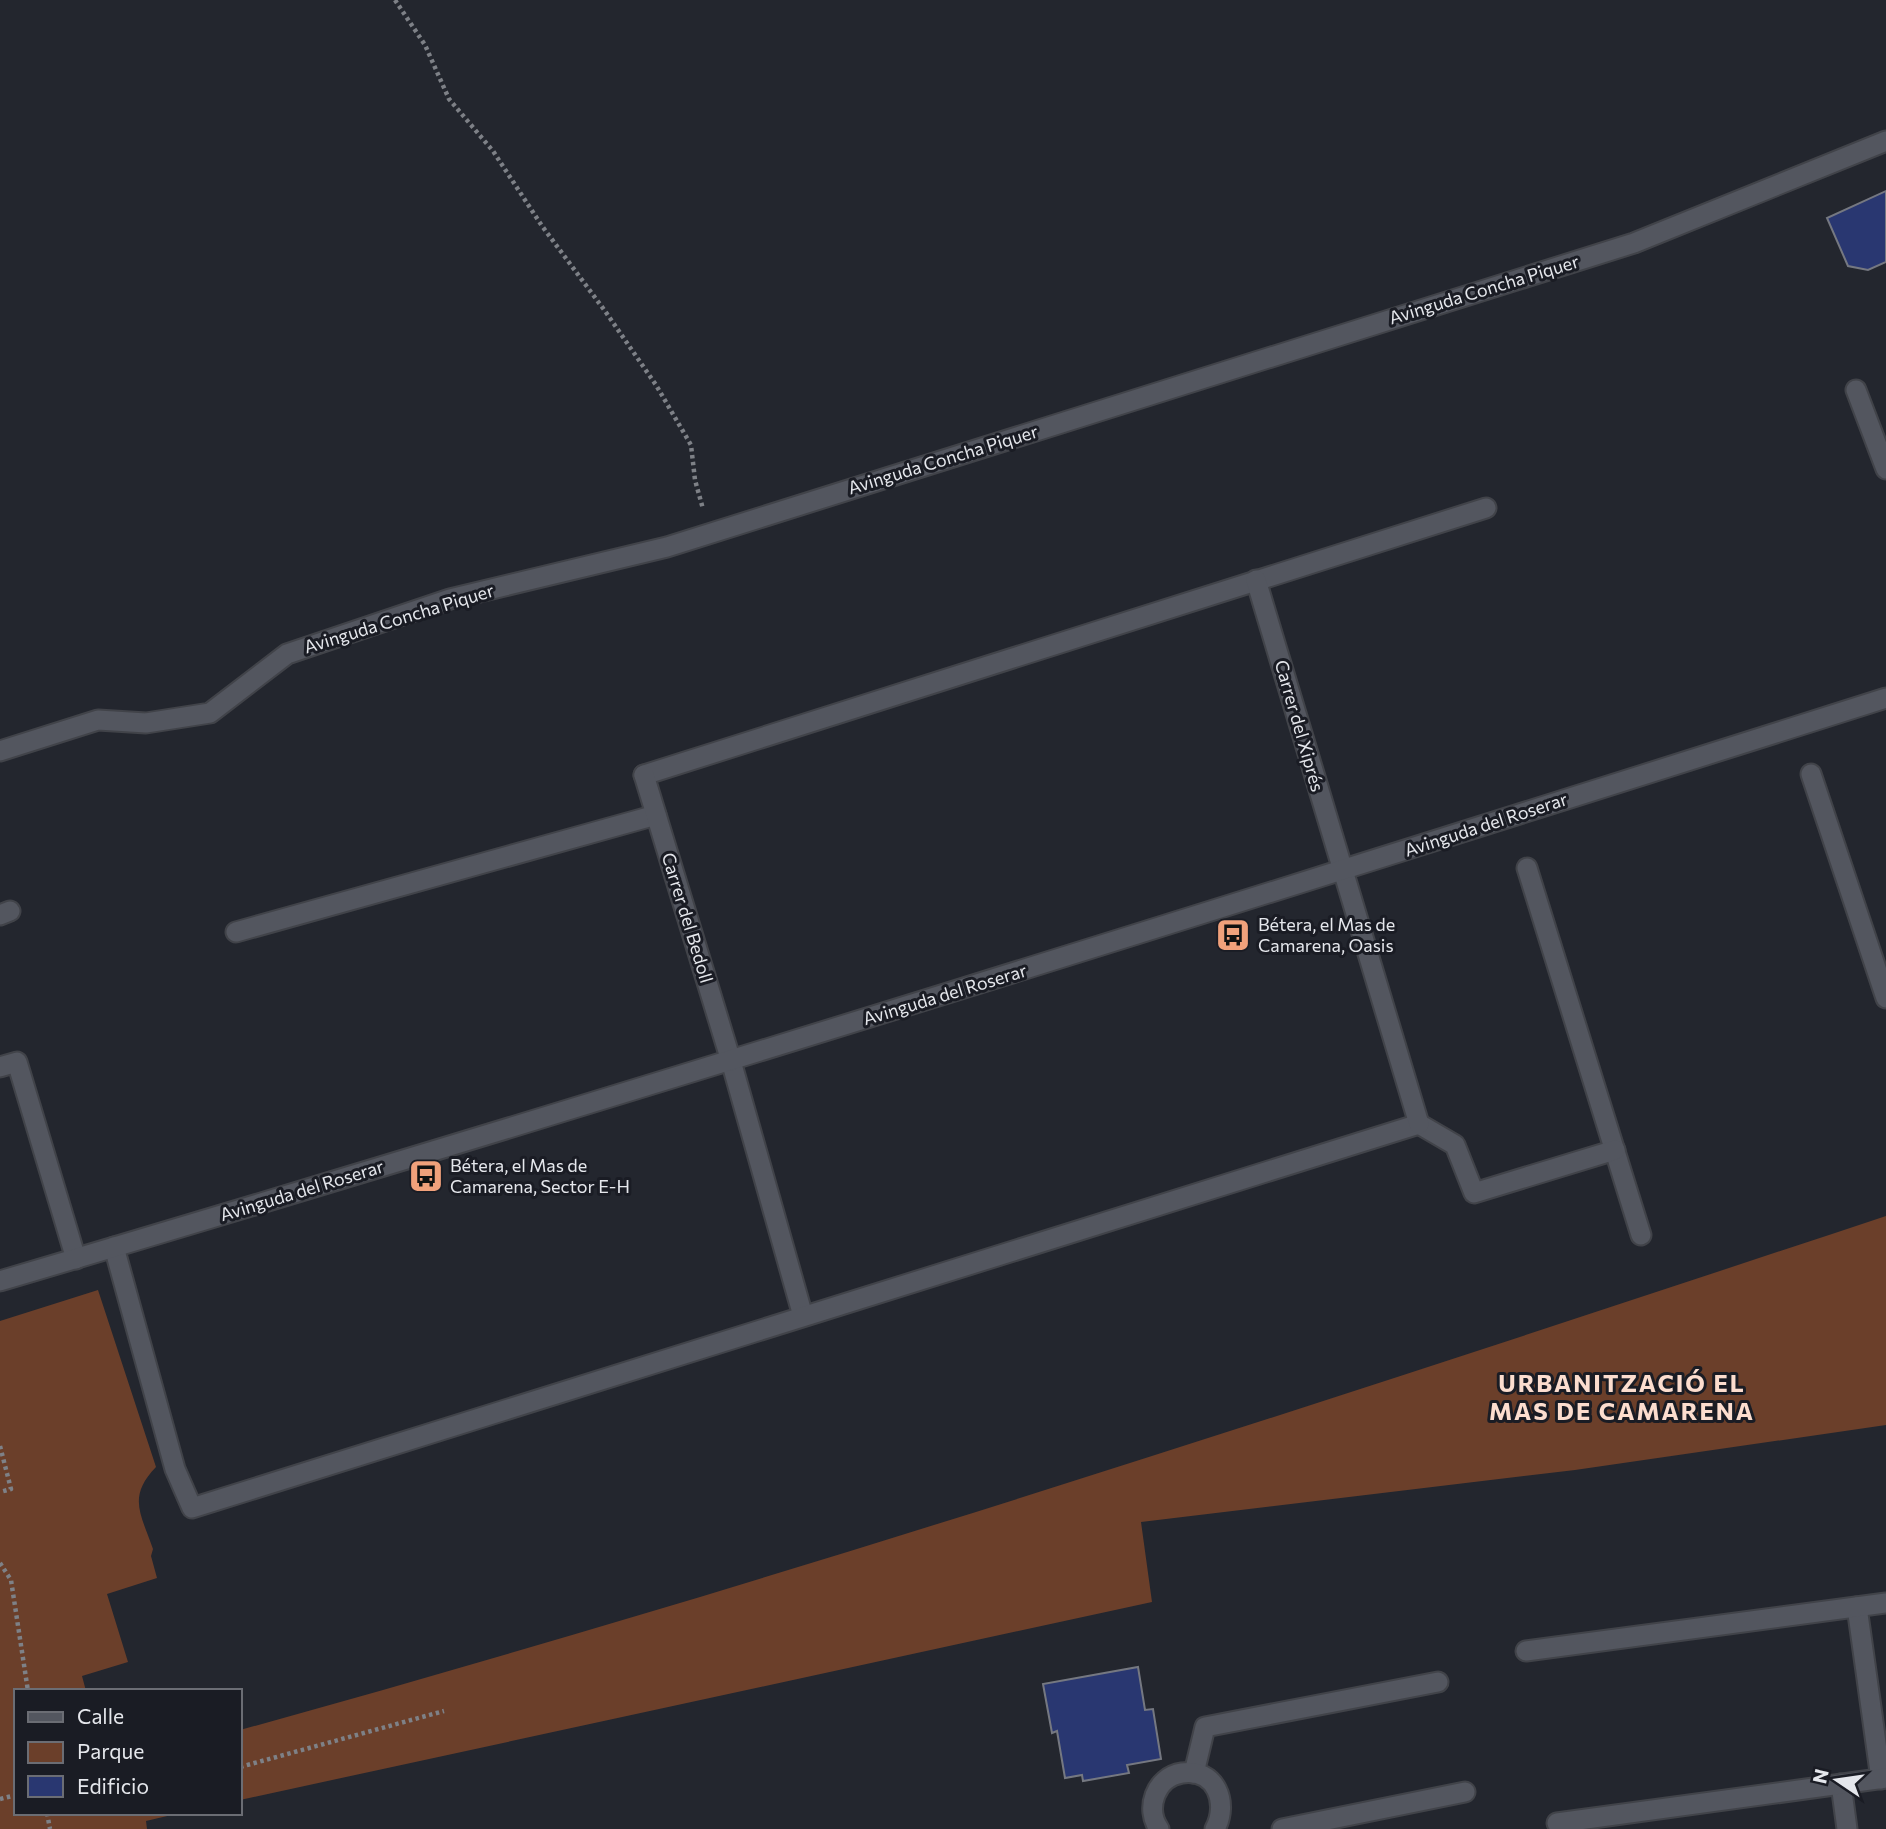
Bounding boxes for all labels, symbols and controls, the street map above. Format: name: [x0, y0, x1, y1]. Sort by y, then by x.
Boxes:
street label: Avinguda Concha Piquer: [1386, 250, 1581, 328]
street label: Avinguda Concha Piquer: [845, 420, 1040, 498]
street label: Avinguda Concha Piquer: [301, 579, 496, 657]
street label: Carrer del Xiprés: [1271, 657, 1329, 794]
street label: Avinguda del Roserar: [1401, 787, 1570, 861]
street label: Carrer del Bedoll: [658, 850, 718, 986]
place label: Bétera, el Mas de Camarena, Oasis: [1258, 913, 1395, 956]
bus stop icon: Bétera, el Mas de Camarena, Oasis: [1214, 916, 1252, 954]
street label: Avinguda del Roserar: [860, 959, 1029, 1029]
place label: Bétera, el Mas de Camarena, Sector E-H: [450, 1154, 630, 1197]
street label: Avinguda del Roserar: [217, 1155, 386, 1225]
bus stop icon: Bétera, el Mas de Camarena, Sector E-H: [407, 1157, 445, 1195]
district label: URBANITZACIÓ EL MAS DE CAMARENA: [1489, 1368, 1755, 1425]
legend: [14, 1689, 242, 1815]
text: Calle: [77, 1703, 124, 1728]
text: Parque: [77, 1738, 144, 1763]
north arrow: [1802, 1745, 1872, 1815]
text: N: [1807, 1767, 1833, 1786]
text: Edificio: [77, 1773, 149, 1798]

